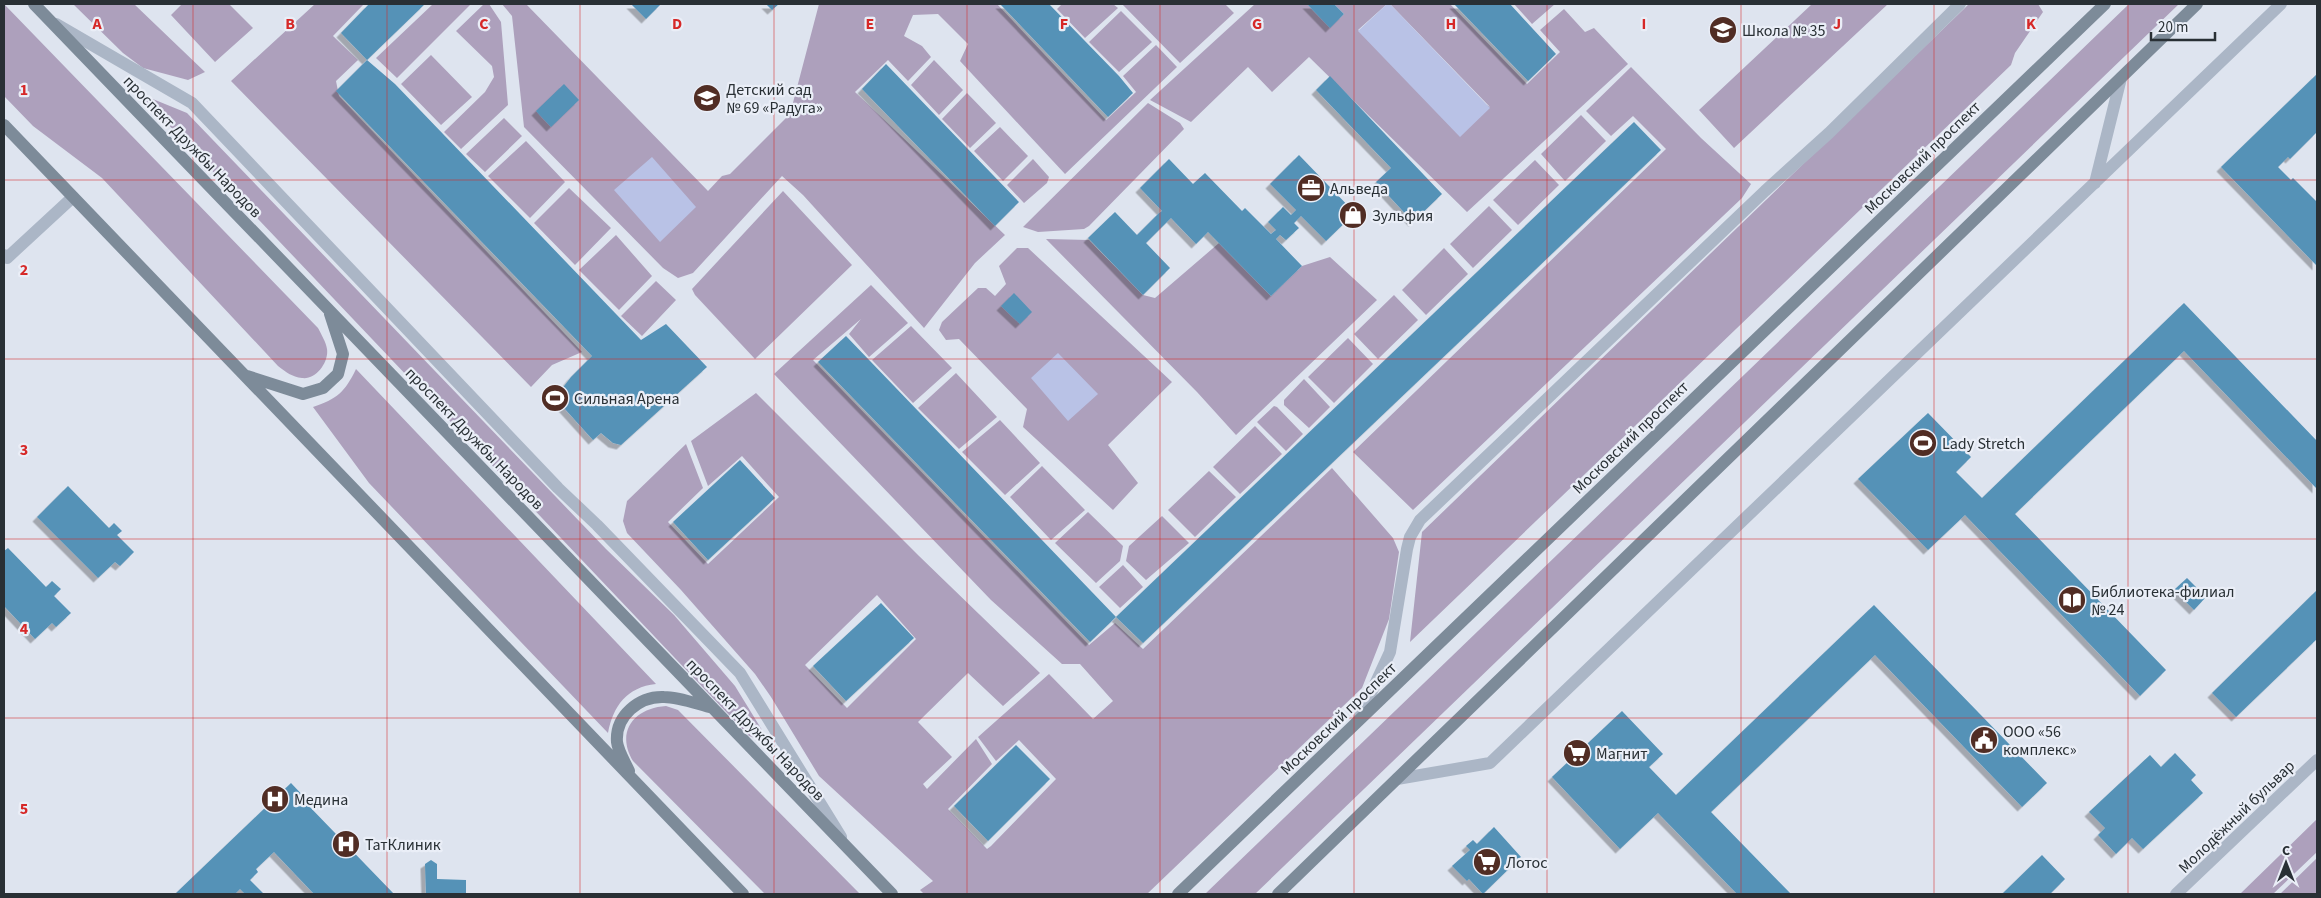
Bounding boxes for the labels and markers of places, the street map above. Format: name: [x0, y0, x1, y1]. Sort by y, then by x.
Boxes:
school or university icon: Школа № 35: [1708, 15, 1738, 45]
place label: Школа № 35: [1742, 20, 1826, 42]
place label: Детский сад № 69 «Радуга»: [726, 79, 823, 119]
school or university icon: Детский сад № 69 «Радуга»: [692, 83, 722, 113]
office icon: Альведа: [1296, 173, 1326, 203]
place label: Альведа: [1330, 178, 1388, 200]
shop icon: Зульфия: [1338, 200, 1368, 230]
place label: Зульфия: [1372, 205, 1433, 227]
sports icon: Сильная Арена: [540, 383, 570, 413]
place label: Сильная Арена: [574, 388, 680, 410]
sports icon: Lady Stretch: [1908, 428, 1938, 458]
place label: Lady Stretch: [1942, 433, 2025, 455]
place label: Библиотека-филиал № 24: [2091, 581, 2235, 621]
library icon: Библиотека-филиал № 24: [2057, 585, 2087, 615]
place label: ООО «56 комплекс»: [2003, 721, 2077, 761]
public building icon: ООО «56 комплекс»: [1969, 725, 1999, 755]
supermarket icon: Магнит: [1562, 738, 1592, 768]
place label: Магнит: [1596, 743, 1648, 765]
hospital icon: Медина: [260, 784, 290, 814]
place label: Медина: [294, 789, 348, 811]
hospital icon: ТатКлиник: [331, 829, 361, 859]
place label: ТатКлиник: [365, 834, 441, 856]
supermarket icon: Лотос: [1472, 847, 1502, 877]
place label: Лотос: [1506, 852, 1548, 874]

